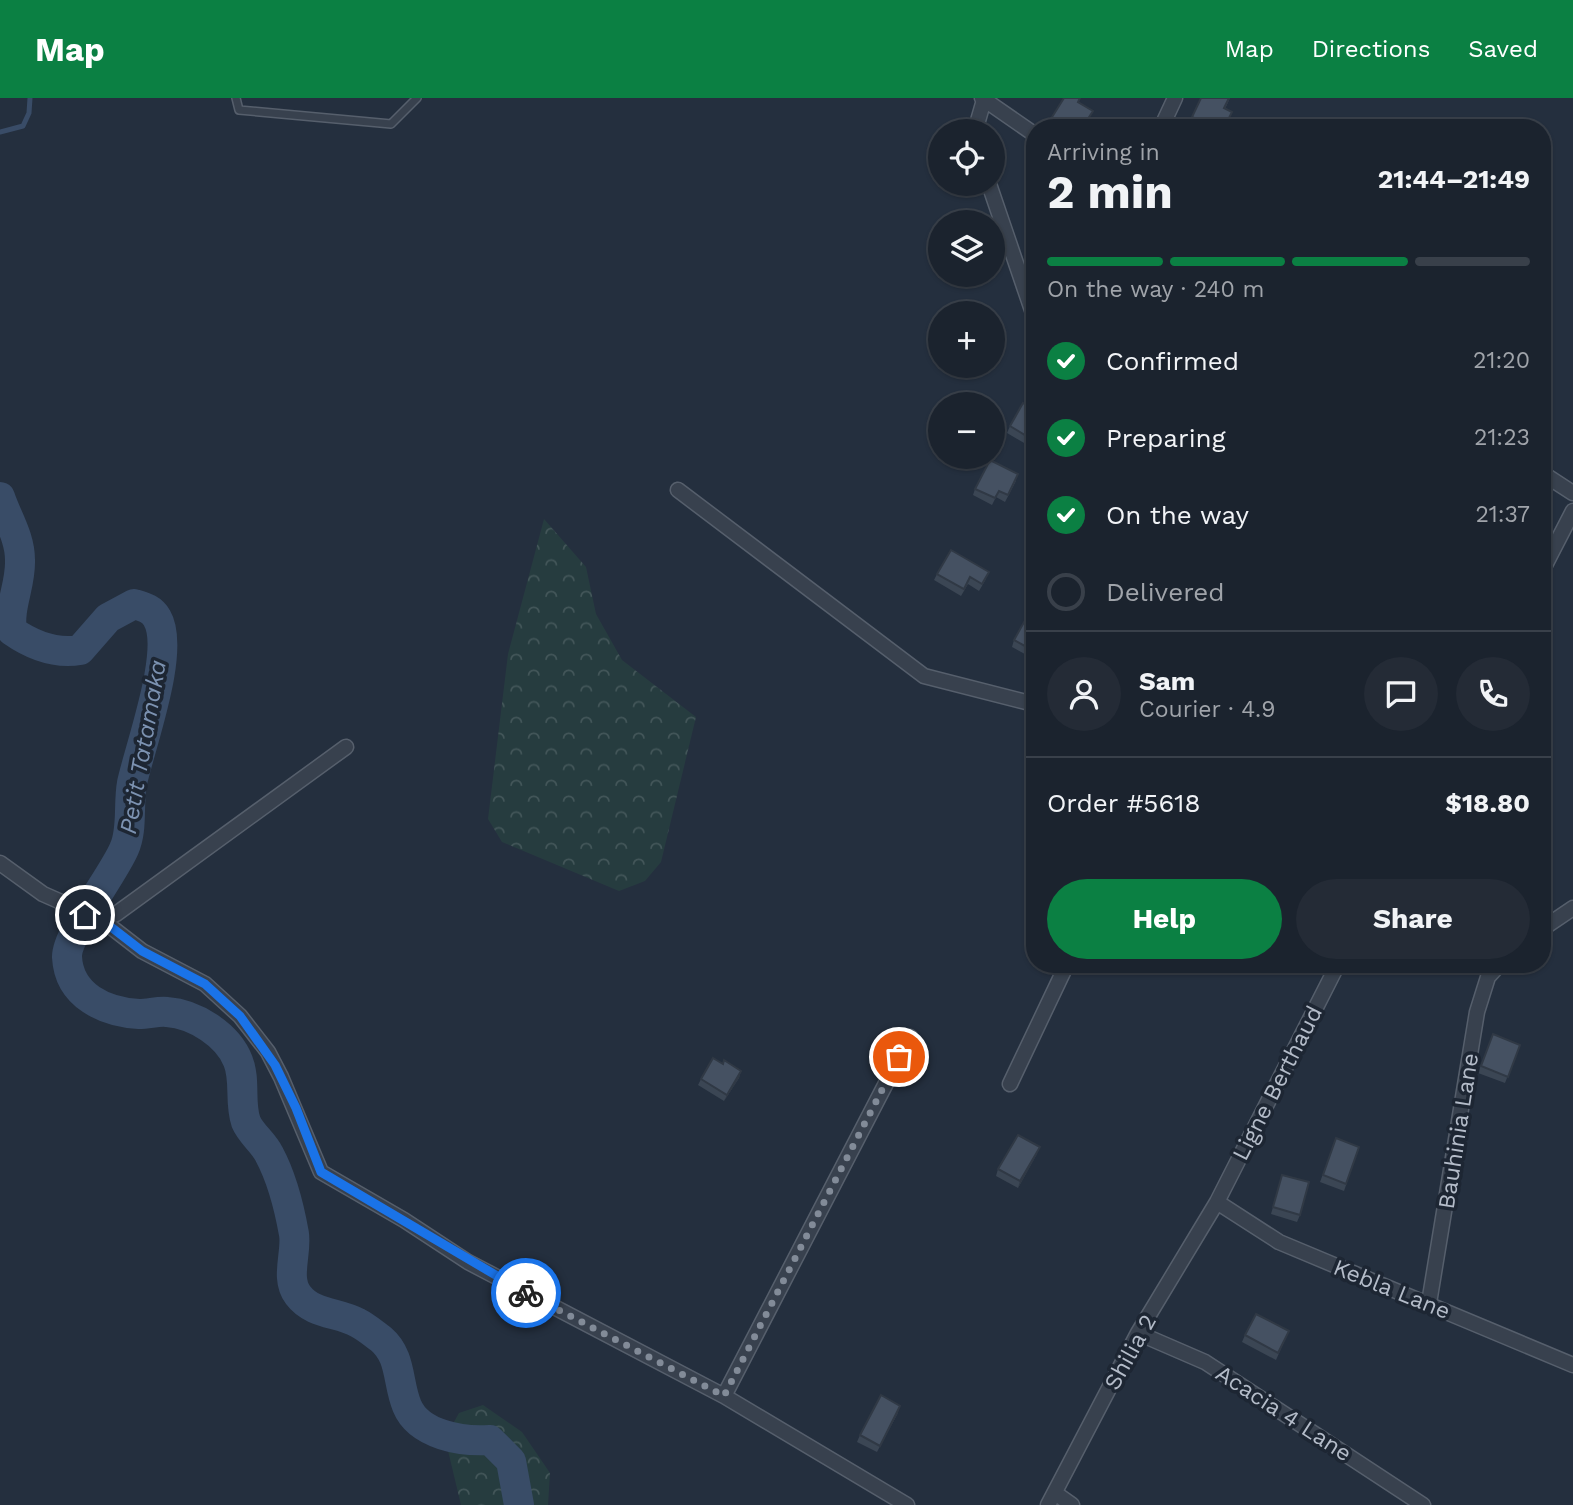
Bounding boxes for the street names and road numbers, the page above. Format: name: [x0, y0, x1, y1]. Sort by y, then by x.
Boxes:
street label: Ligne Berthaud: [1227, 1001, 1328, 1165]
street label: Bauhinia Lane: [1433, 1051, 1484, 1211]
street label: Kebla Lane: [1330, 1254, 1454, 1325]
street label: Shilia 2: [1099, 1310, 1162, 1395]
street label: Acacia 4 Lane: [1211, 1360, 1357, 1467]

